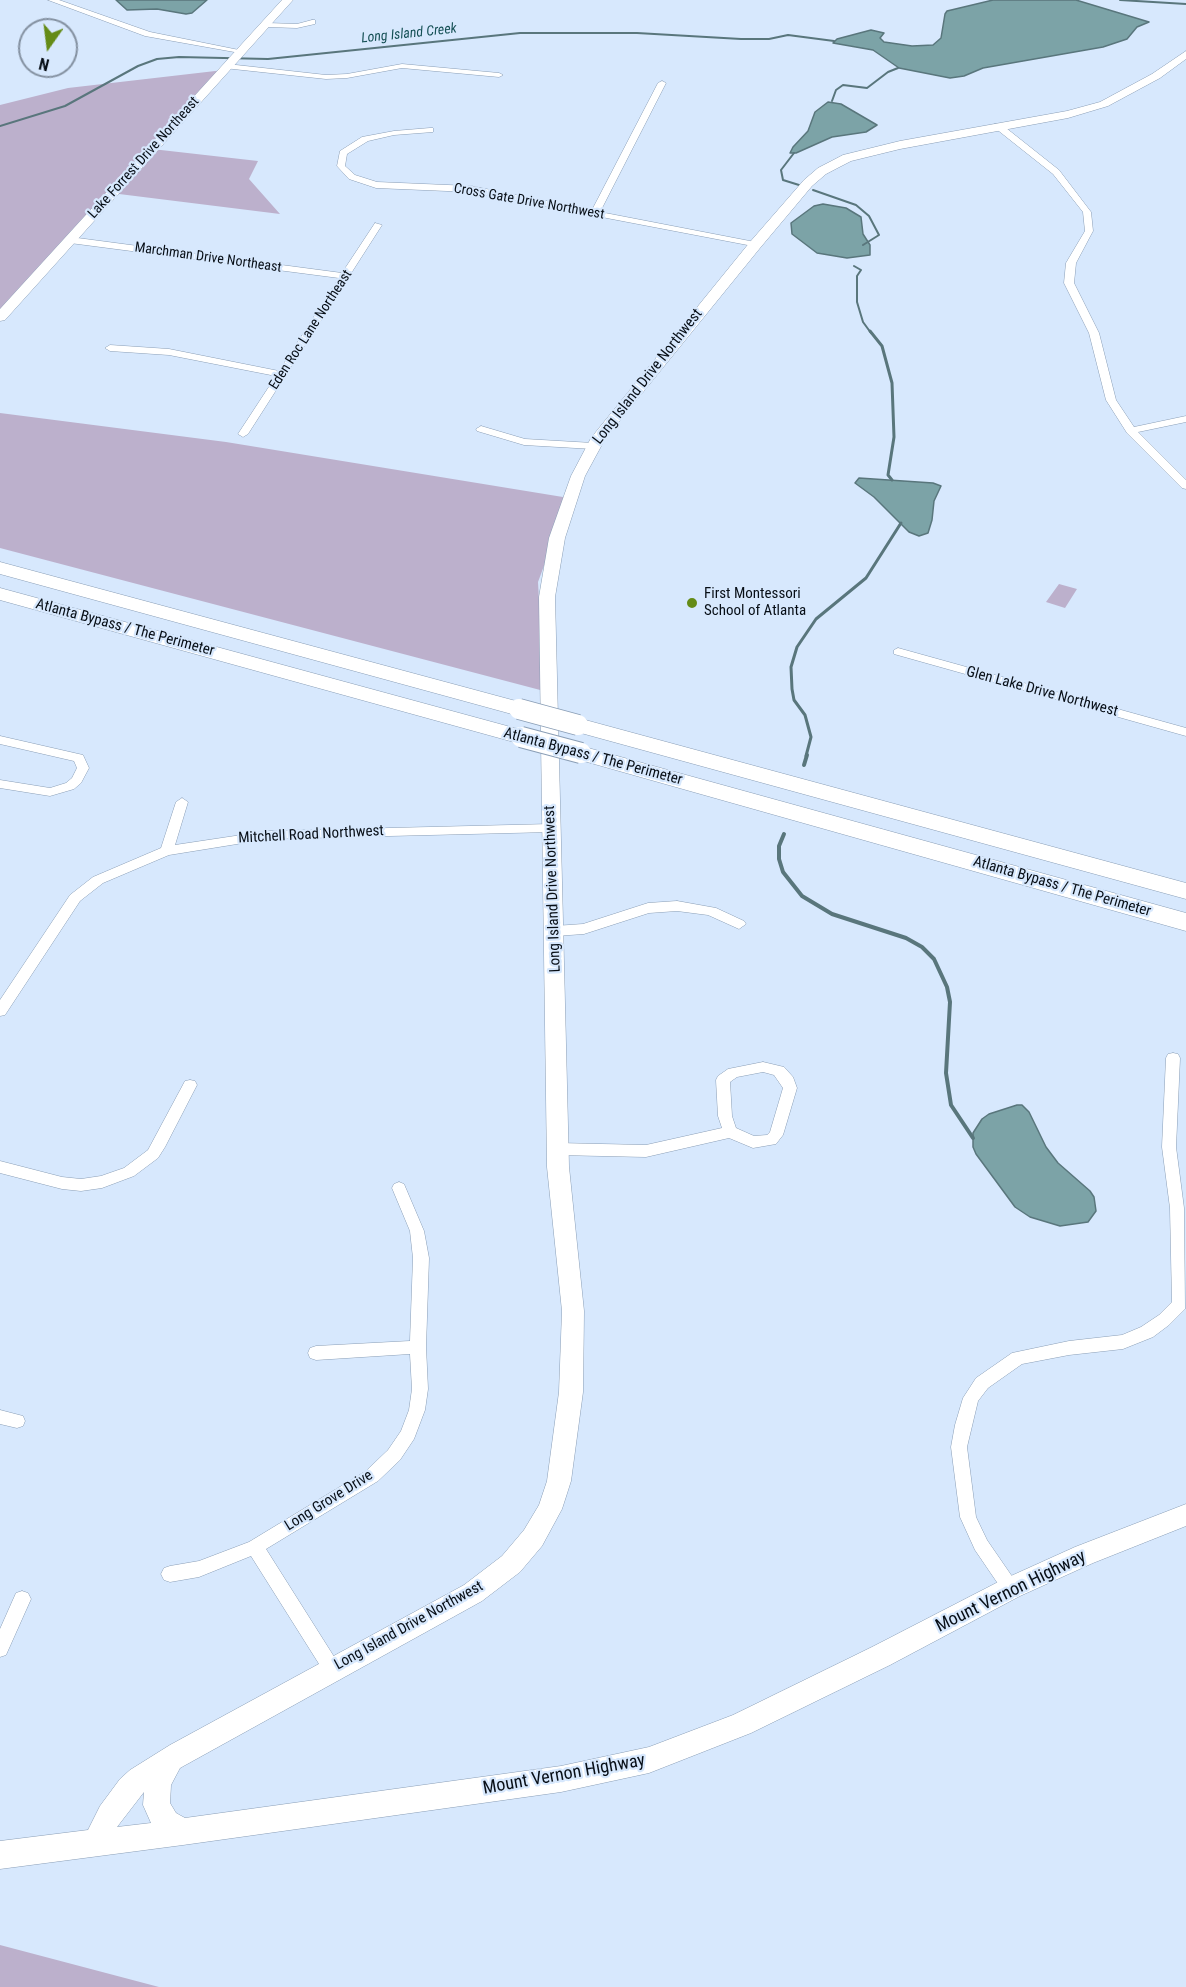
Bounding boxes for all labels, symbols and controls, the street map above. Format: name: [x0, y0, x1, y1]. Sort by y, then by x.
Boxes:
north arrow: [18, 18, 78, 78]
water label: Long Island Creek: [360, 21, 458, 47]
text: N: [37, 54, 51, 74]
street label: Lake Forrest Drive Northeast: [85, 94, 203, 222]
street label: Cross Gate Drive Northwest: [452, 180, 606, 224]
street label: Marchman Drive Northeast: [134, 239, 282, 277]
street label: Eden Roc Lane Northeast: [266, 267, 356, 393]
street label: Long Island Drive Northwest: [589, 306, 707, 448]
place label: First Montessori School of Atlanta: [704, 585, 806, 620]
street label: Atlanta Bypass / The Perimeter: [34, 595, 216, 661]
marker: First Montessori School of Atlanta: [685, 596, 699, 610]
street label: Glen Lake Drive Northwest: [964, 663, 1120, 721]
street label: Atlanta Bypass / The Perimeter: [502, 724, 684, 790]
street label: Long Island Drive Northwest: [541, 805, 565, 973]
street label: Mitchell Road Northwest: [238, 822, 384, 848]
street label: Atlanta Bypass / The Perimeter: [971, 853, 1153, 921]
street label: Long Grove Drive: [282, 1467, 376, 1535]
street label: Mount Vernon Highway: [932, 1546, 1090, 1638]
street label: Long Island Drive Northwest: [332, 1578, 486, 1674]
street label: Mount Vernon Highway: [481, 1750, 647, 1800]

